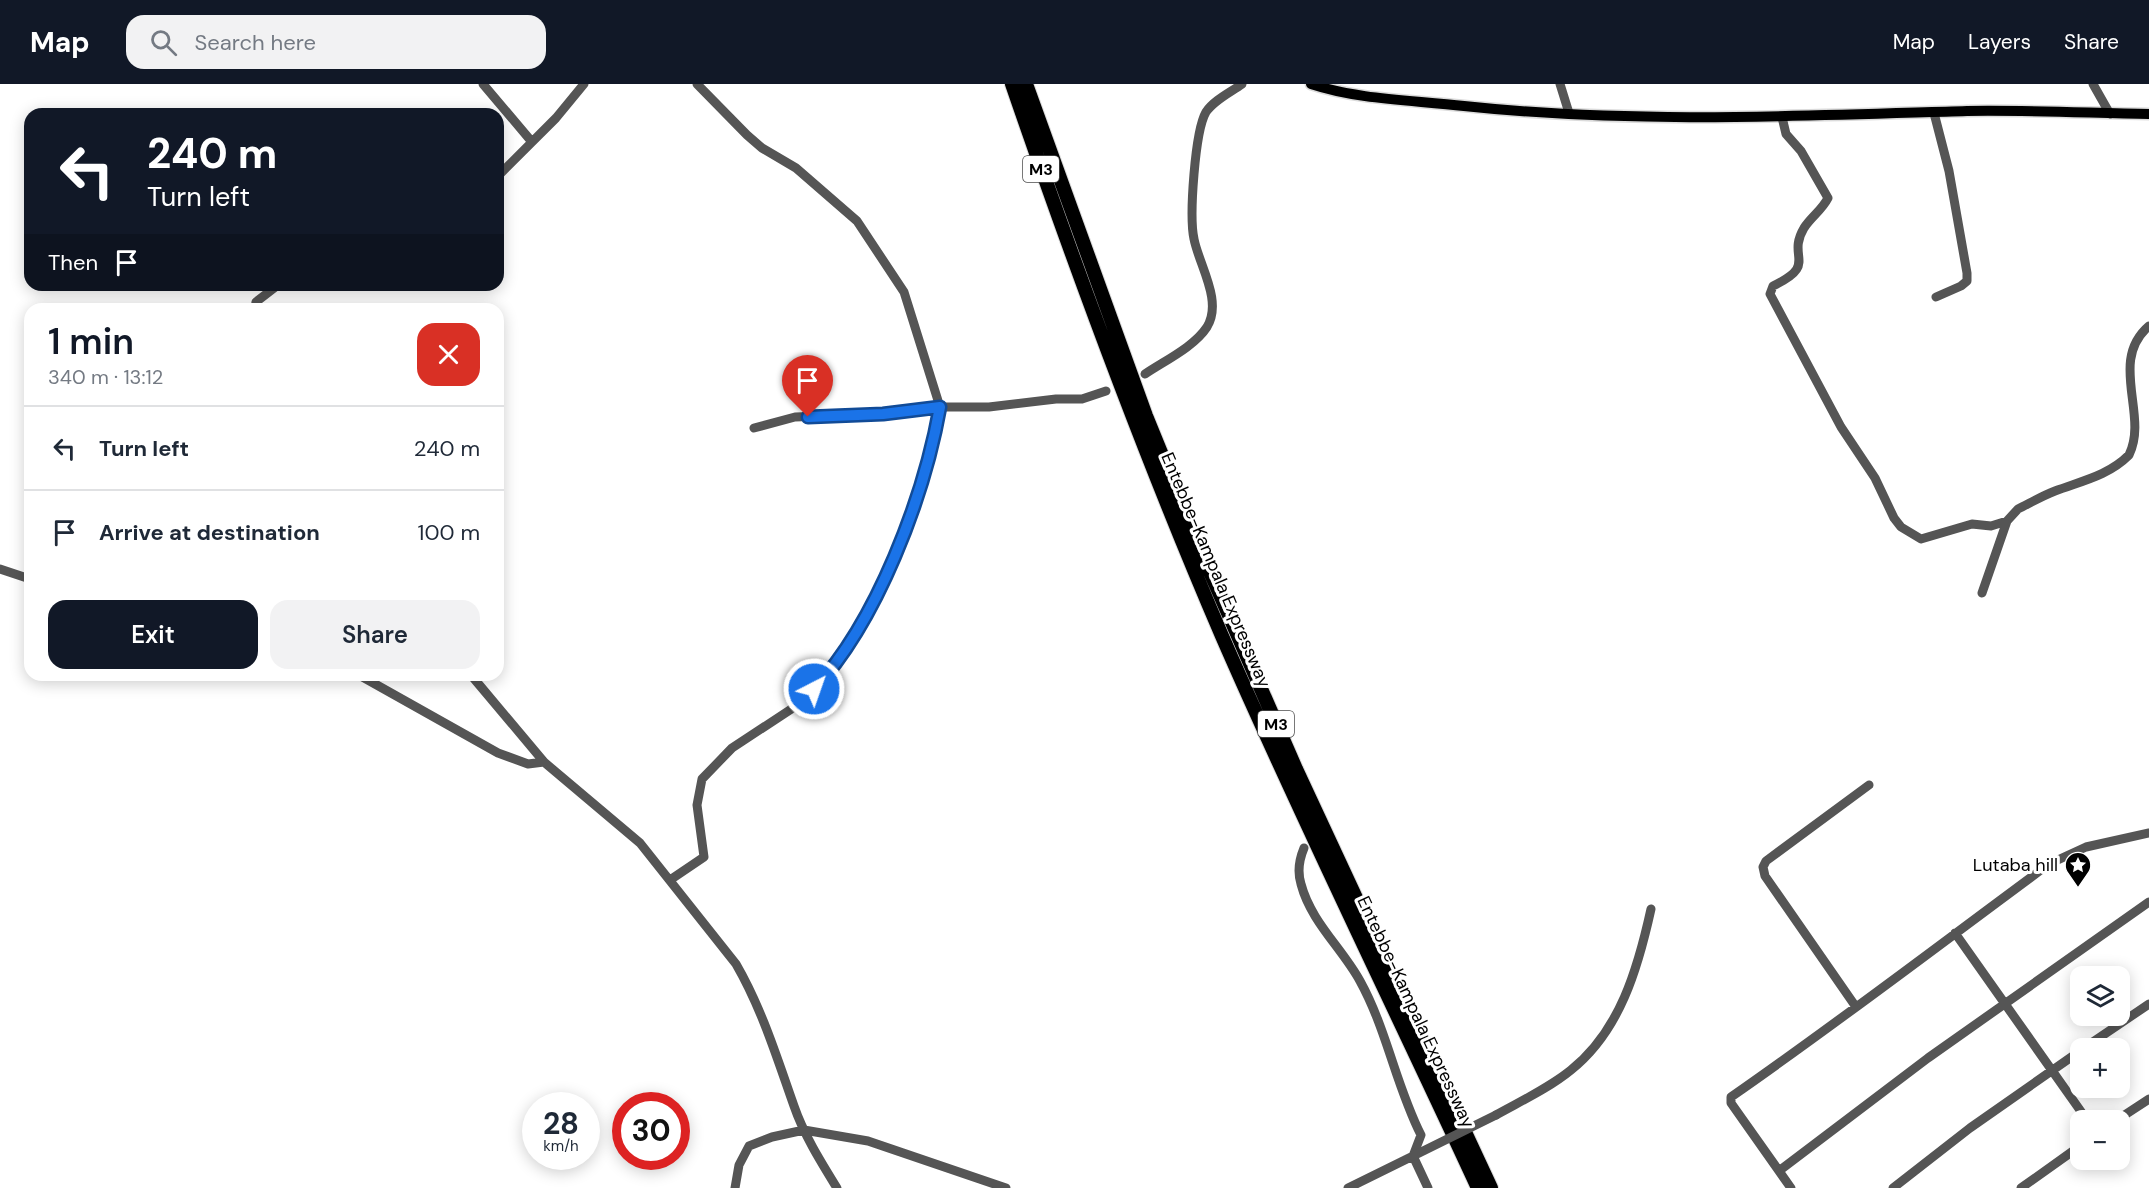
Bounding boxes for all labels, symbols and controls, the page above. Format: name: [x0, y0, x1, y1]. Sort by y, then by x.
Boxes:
search box: [126, 15, 546, 69]
text: Map: [30, 24, 90, 61]
icon: search: [147, 26, 180, 59]
text: Search here: [195, 28, 316, 57]
text: Map: [1893, 28, 1935, 56]
text: Layers: [1968, 28, 2031, 56]
text: Share: [2064, 28, 2119, 56]
text: 240 m: [147, 126, 277, 181]
icon: left: [48, 132, 126, 210]
road number: M3: [1023, 156, 1059, 182]
text: Turn left: [147, 179, 250, 214]
icon: arrive: [110, 246, 143, 279]
text: Then: [48, 248, 98, 277]
text: 1 min: [48, 318, 134, 365]
button: close: [417, 323, 480, 386]
pin: [782, 355, 833, 417]
text: 340 m · 13:12: [48, 364, 163, 390]
icon: arrive: [791, 364, 824, 397]
icon: left: [48, 432, 81, 465]
text: Turn left: [99, 434, 189, 463]
text: 240 m: [414, 434, 480, 463]
street label: Entebbe-Kampala Expressway: [1155, 449, 1277, 691]
icon: arrive: [48, 516, 81, 549]
text: Arrive at destination: [99, 518, 320, 547]
text: 100 m: [418, 518, 480, 547]
button: Exit: [48, 600, 258, 669]
button: Share: [270, 600, 480, 669]
position arrow: [782, 657, 846, 721]
road number: M3: [1258, 711, 1294, 737]
place icon: Lutaba hill: [2063, 850, 2093, 888]
place label: Lutaba hill: [1973, 853, 2058, 877]
street label: Entebbe-Kampala Expressway: [1352, 892, 1480, 1132]
map controls: [2070, 966, 2130, 1170]
button: layers: [2070, 966, 2130, 1026]
button: +: [2070, 1038, 2130, 1098]
speed limit sign: 30: [612, 1092, 690, 1170]
text: 28: [543, 1104, 579, 1143]
button: −: [2070, 1110, 2130, 1170]
text: km/h: [543, 1136, 579, 1156]

